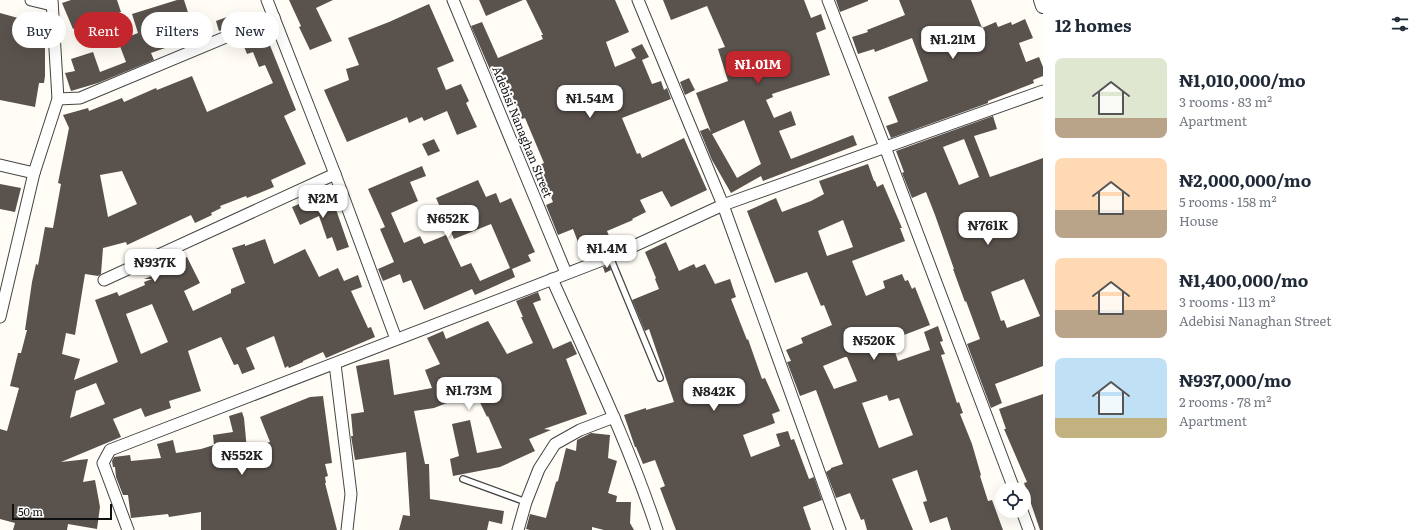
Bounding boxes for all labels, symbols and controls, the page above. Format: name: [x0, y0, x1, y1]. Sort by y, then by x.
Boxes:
chip: Buy: [12, 12, 66, 48]
chip: Rent: [74, 12, 133, 48]
chip: Filters: [141, 12, 213, 48]
chip: New: [221, 12, 279, 48]
text: 12 homes: [1055, 12, 1131, 37]
icon: filters: [1389, 13, 1411, 35]
pin: ₦1.21M: [920, 26, 986, 60]
text: ₦1.21M: [930, 29, 976, 48]
pin: ₦1.01M: [725, 51, 791, 85]
text: ₦1.01M: [735, 54, 781, 73]
street label: Adebisi Nanaghan Street: [488, 63, 558, 200]
text: ₦1,010,000/mo: [1179, 67, 1306, 92]
icon: home: [1087, 74, 1135, 122]
pin: ₦1.54M: [557, 85, 623, 119]
text: ₦1.54M: [566, 88, 614, 107]
text: 3 rooms · 83 m²: [1179, 92, 1272, 111]
text: Apartment: [1179, 111, 1247, 130]
text: ₦2,000,000/mo: [1179, 167, 1311, 192]
icon: home: [1087, 174, 1135, 222]
pin: ₦2M: [304, 185, 342, 219]
text: ₦2M: [308, 188, 338, 207]
text: 5 rooms · 158 m²: [1179, 192, 1277, 211]
pin: ₦652K: [420, 205, 476, 239]
text: ₦652K: [427, 208, 469, 227]
text: House: [1179, 211, 1218, 230]
pin: ₦761K: [960, 212, 1016, 246]
text: ₦761K: [968, 215, 1008, 234]
pin: ₦1.4M: [579, 235, 635, 269]
text: ₦1.4M: [587, 238, 627, 257]
pin: ₦937K: [127, 249, 183, 283]
text: ₦937K: [134, 252, 176, 271]
text: ₦1,400,000/mo: [1179, 267, 1308, 292]
icon: home: [1087, 274, 1135, 322]
text: 3 rooms · 113 m²: [1179, 292, 1276, 311]
text: Adebisi Nanaghan Street: [1179, 311, 1331, 330]
pin: ₦520K: [846, 327, 902, 361]
text: ₦520K: [852, 330, 896, 349]
text: ₦937,000/mo: [1179, 367, 1291, 392]
icon: home: [1087, 374, 1135, 422]
pin: ₦1.73M: [436, 377, 502, 411]
pin: ₦842K: [686, 378, 742, 412]
text: ₦1.73M: [446, 380, 492, 399]
text: ₦842K: [692, 381, 736, 400]
text: 2 rooms · 78 m²: [1179, 392, 1271, 411]
text: Apartment: [1179, 411, 1247, 430]
pin: ₦552K: [214, 442, 270, 476]
text: ₦552K: [221, 445, 263, 464]
map controls: [995, 482, 1031, 518]
button: locate: [995, 482, 1031, 518]
scale bar: [12, 502, 112, 521]
text: 50 m: [18, 503, 43, 519]

